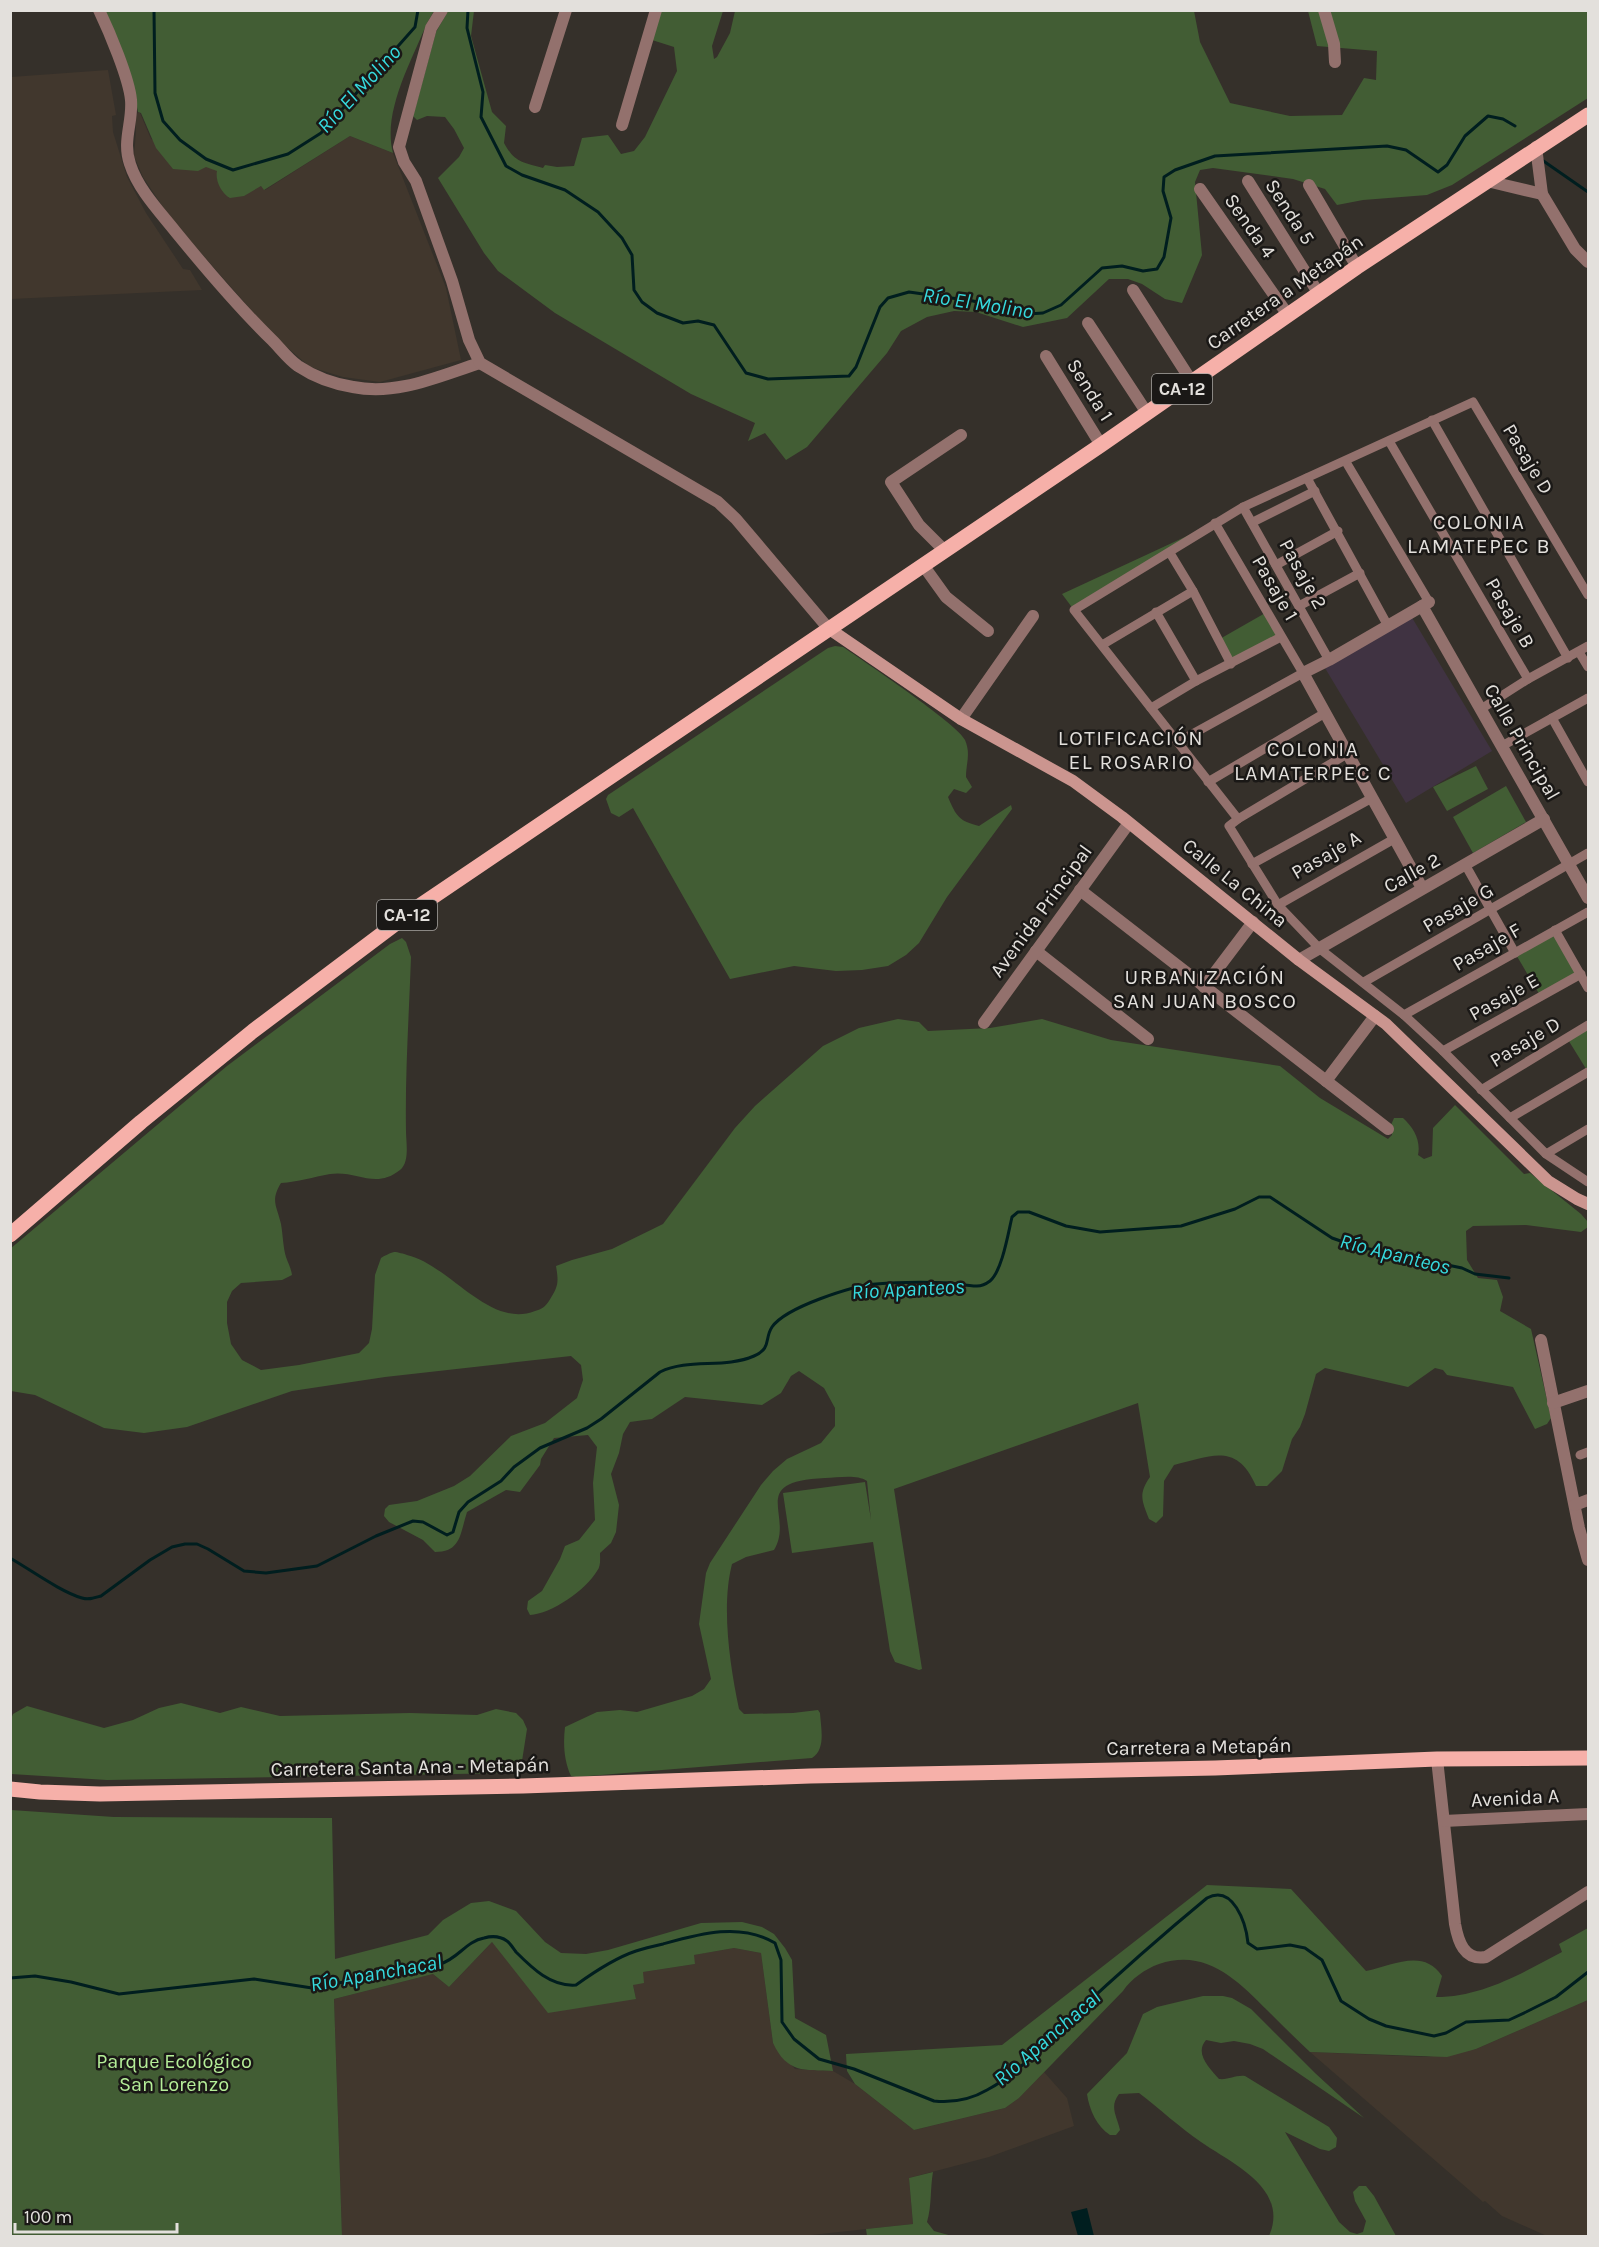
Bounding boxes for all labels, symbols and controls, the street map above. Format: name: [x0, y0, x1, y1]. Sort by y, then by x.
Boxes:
water label: Río El Molino: [312, 40, 406, 138]
street label: Senda 5: [1260, 175, 1320, 249]
street label: Senda 4: [1220, 189, 1280, 263]
street label: Carretera a Metapán: [1203, 230, 1367, 354]
water label: Río El Molino: [921, 282, 1036, 324]
street label: Senda 1: [1062, 355, 1118, 425]
road number: CA-12: [1152, 374, 1212, 404]
street label: Pasaje D: [1498, 420, 1558, 498]
district label: COLONIA LAMATEPEC B: [1407, 510, 1551, 558]
street label: Pasaje 2: [1274, 535, 1332, 613]
street label: Pasaje 1: [1247, 551, 1303, 625]
street label: Pasaje B: [1481, 574, 1539, 652]
street label: Calle Principal: [1479, 680, 1565, 804]
district label: LOTIFICACIÓN EL ROSARIO: [1058, 726, 1204, 774]
district label: COLONIA LAMATERPEC C: [1234, 737, 1392, 785]
street label: Pasaje A: [1287, 826, 1365, 884]
street label: Calle La China: [1178, 834, 1292, 932]
street label: Avenida Principal: [985, 840, 1097, 982]
street label: Calle 2: [1380, 848, 1444, 898]
street label: Pasaje G: [1419, 879, 1497, 937]
road number: CA-12: [377, 900, 437, 930]
street label: Pasaje F: [1449, 918, 1525, 976]
district label: URBANIZACIÓN SAN JUAN BOSCO: [1113, 965, 1297, 1013]
street label: Pasaje E: [1465, 968, 1543, 1026]
street label: Pasaje D: [1486, 1012, 1564, 1072]
water label: Río Apanteos: [1337, 1229, 1453, 1279]
water label: Río Apanteos: [851, 1274, 965, 1304]
street label: Carretera a Metapán: [1106, 1734, 1292, 1760]
street label: Carretera Santa Ana - Metapán: [270, 1753, 550, 1781]
street label: Avenida A: [1470, 1784, 1560, 1812]
water label: Río Apanchacal: [308, 1950, 444, 1996]
water label: Río Apanchacal: [989, 1985, 1105, 2091]
park label: Parque Ecológico San Lorenzo: [96, 2050, 252, 2096]
scale bar: [15, 2196, 177, 2234]
text: 100 m: [24, 2206, 72, 2228]

